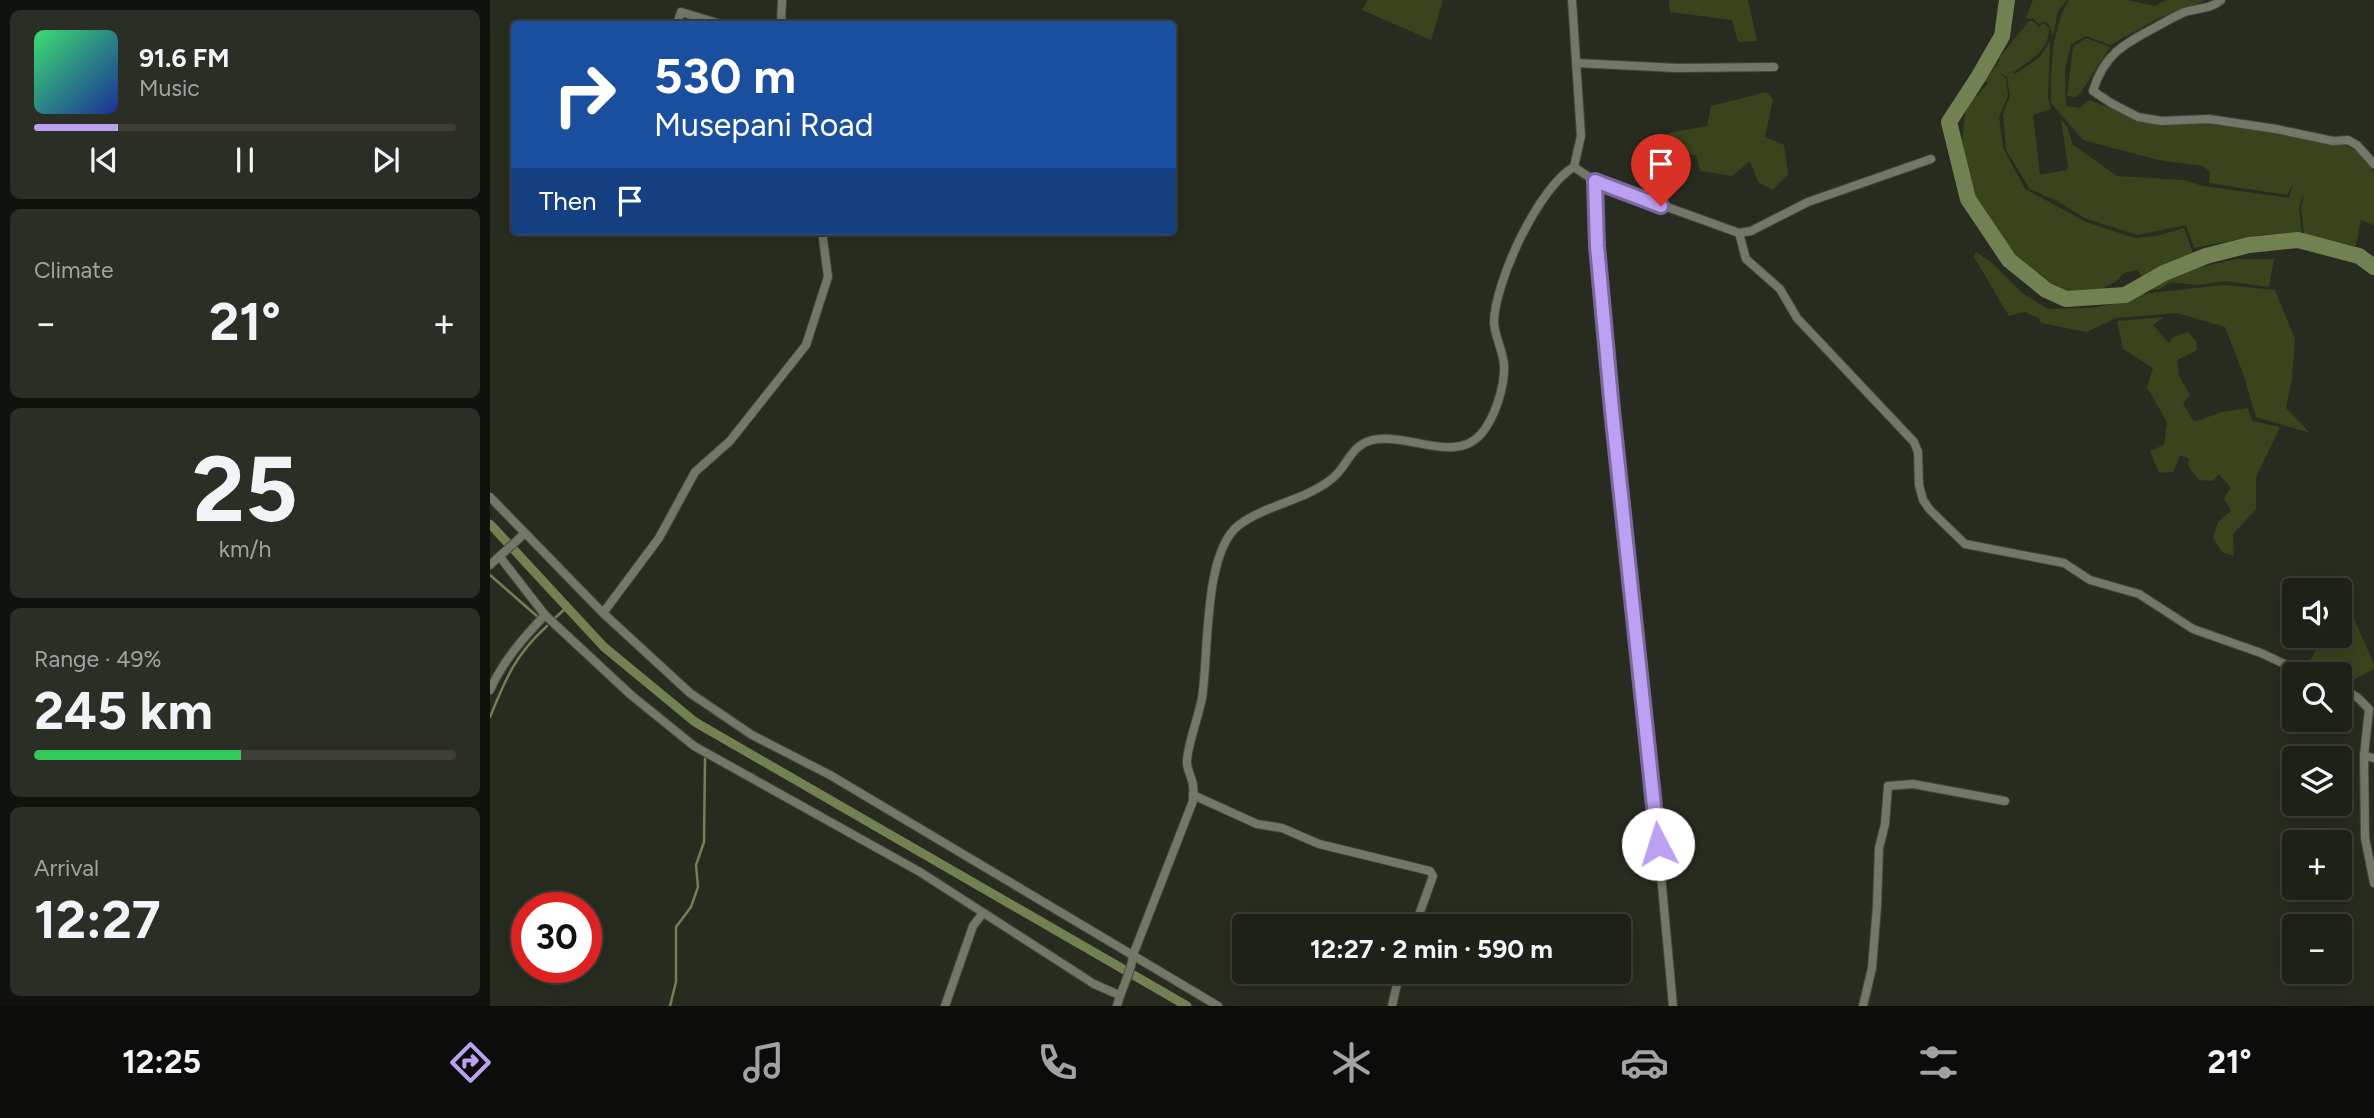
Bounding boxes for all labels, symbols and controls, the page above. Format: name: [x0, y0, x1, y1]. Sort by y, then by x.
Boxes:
text: 91.6 FM: [139, 42, 229, 74]
text: 530 m: [654, 46, 796, 105]
icon: right: [539, 49, 630, 140]
text: Music: [139, 74, 200, 102]
text: Musepani Road: [654, 106, 873, 144]
pin: [1631, 134, 1691, 206]
icon: previous: [85, 141, 123, 179]
icon: pause: [226, 141, 264, 179]
icon: next: [367, 141, 405, 179]
icon: arrive: [1642, 145, 1680, 183]
icon: arrive: [611, 182, 649, 220]
text: Then: [539, 185, 597, 217]
text: Climate: [34, 256, 113, 284]
text: 21°: [209, 291, 281, 353]
text: −: [34, 300, 58, 346]
text: +: [432, 300, 456, 346]
text: 25: [192, 435, 298, 544]
text: km/h: [219, 535, 271, 563]
map controls: [2282, 578, 2352, 984]
button: sound: [2282, 578, 2352, 648]
text: Range · 49%: [34, 645, 162, 673]
button: search: [2282, 662, 2352, 732]
text: 245 km: [34, 680, 213, 742]
button: layers: [2282, 746, 2352, 816]
position arrow: [1621, 807, 1695, 881]
button: +: [2282, 830, 2352, 900]
text: Arrival: [34, 854, 99, 882]
text: 12:27: [34, 889, 161, 951]
speed limit sign: 30: [511, 892, 602, 983]
button: −: [2282, 914, 2352, 984]
text: 12:27 · 2 min · 590 m: [1310, 933, 1553, 965]
icon: directions: [446, 1038, 495, 1087]
icon: music: [739, 1038, 788, 1087]
icon: phone: [1033, 1038, 1082, 1087]
icon: climate: [1327, 1038, 1376, 1087]
icon: car: [1620, 1038, 1669, 1087]
icon: filters: [1914, 1038, 1963, 1087]
text: 12:25: [122, 1043, 201, 1081]
text: 21°: [2207, 1043, 2252, 1081]

